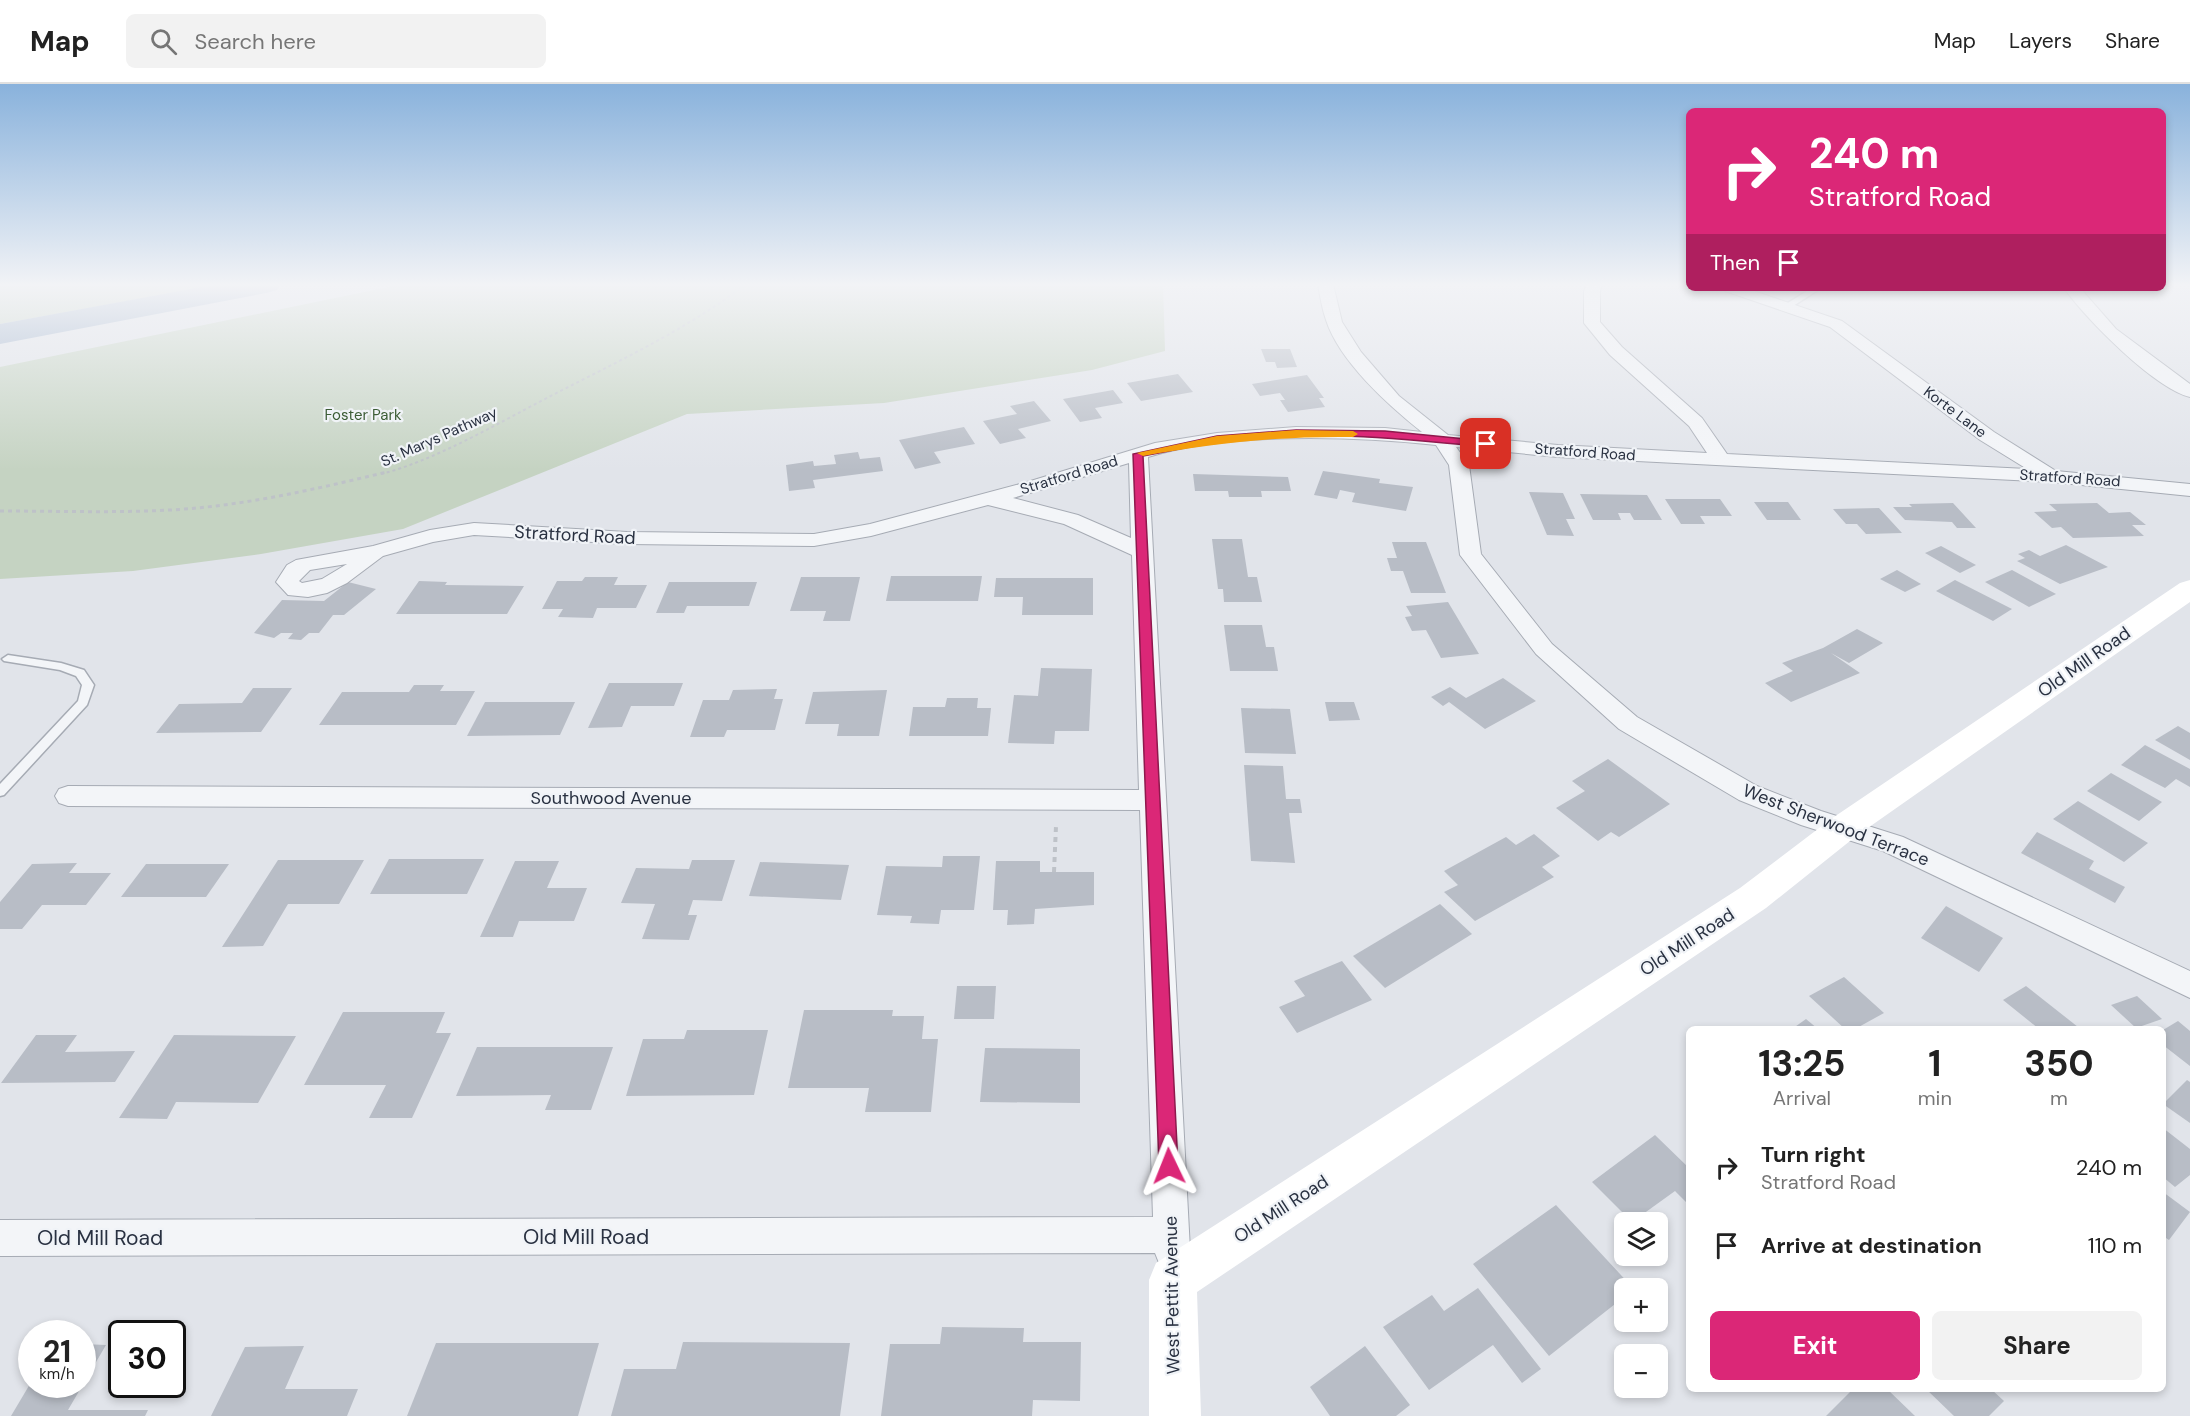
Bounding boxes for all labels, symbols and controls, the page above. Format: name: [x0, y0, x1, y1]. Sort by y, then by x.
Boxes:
search box: [126, 14, 546, 68]
text: Map: [30, 23, 90, 60]
icon: search: [147, 25, 180, 58]
text: Search here: [195, 27, 316, 56]
text: Map: [1934, 27, 1976, 55]
text: Layers: [2009, 27, 2072, 55]
text: Share: [2105, 27, 2160, 55]
text: 240 m: [1809, 126, 1939, 181]
icon: right: [1710, 132, 1788, 210]
text: Stratford Road: [1809, 179, 1991, 214]
icon: arrive: [1772, 246, 1805, 279]
text: Then: [1710, 248, 1760, 277]
street label: Korte Lane: [1919, 382, 1991, 442]
street label: St. Marys Pathway: [378, 402, 501, 472]
park label: Foster Park: [324, 405, 402, 425]
pin: [1460, 418, 1511, 469]
icon: arrive: [1469, 427, 1502, 460]
street label: Stratford Road: [1534, 438, 1636, 466]
street label: Stratford Road: [1018, 451, 1120, 499]
street label: Stratford Road: [2019, 464, 2121, 492]
street label: Stratford Road: [514, 520, 636, 550]
street label: Old Mill Road: [2033, 621, 2135, 703]
street label: West Sherwood Terrace: [1739, 778, 1933, 872]
street label: Southwood Avenue: [531, 786, 691, 810]
street label: Old Mill Road: [1635, 902, 1739, 982]
text: 13:25: [1758, 1040, 1845, 1087]
text: 1: [1928, 1040, 1941, 1087]
text: 350: [2024, 1040, 2094, 1087]
text: Arrival: [1773, 1085, 1831, 1111]
text: min: [1918, 1085, 1952, 1111]
text: m: [2050, 1085, 2068, 1111]
position arrow: [1137, 1134, 1201, 1198]
text: Turn right: [1761, 1140, 1866, 1169]
icon: right: [1710, 1151, 1743, 1184]
text: 240 m: [2076, 1153, 2142, 1182]
street label: Old Mill Road: [1229, 1169, 1333, 1249]
text: Stratford Road: [1761, 1169, 1896, 1195]
map controls: [1614, 1212, 1668, 1398]
button: layers: [1614, 1212, 1668, 1266]
street label: West Pettit Avenue: [1159, 1216, 1185, 1374]
street label: Old Mill Road: [523, 1223, 649, 1251]
street label: Old Mill Road: [37, 1224, 163, 1252]
icon: arrive: [1710, 1229, 1743, 1262]
text: Arrive at destination: [1761, 1231, 1982, 1260]
text: 110 m: [2088, 1231, 2142, 1260]
button: +: [1614, 1278, 1668, 1332]
button: Exit: [1710, 1311, 1920, 1380]
button: Share: [1932, 1311, 2142, 1380]
speed limit sign: 30: [108, 1320, 186, 1398]
text: 21: [43, 1332, 71, 1371]
button: −: [1614, 1344, 1668, 1398]
text: km/h: [39, 1364, 75, 1384]

